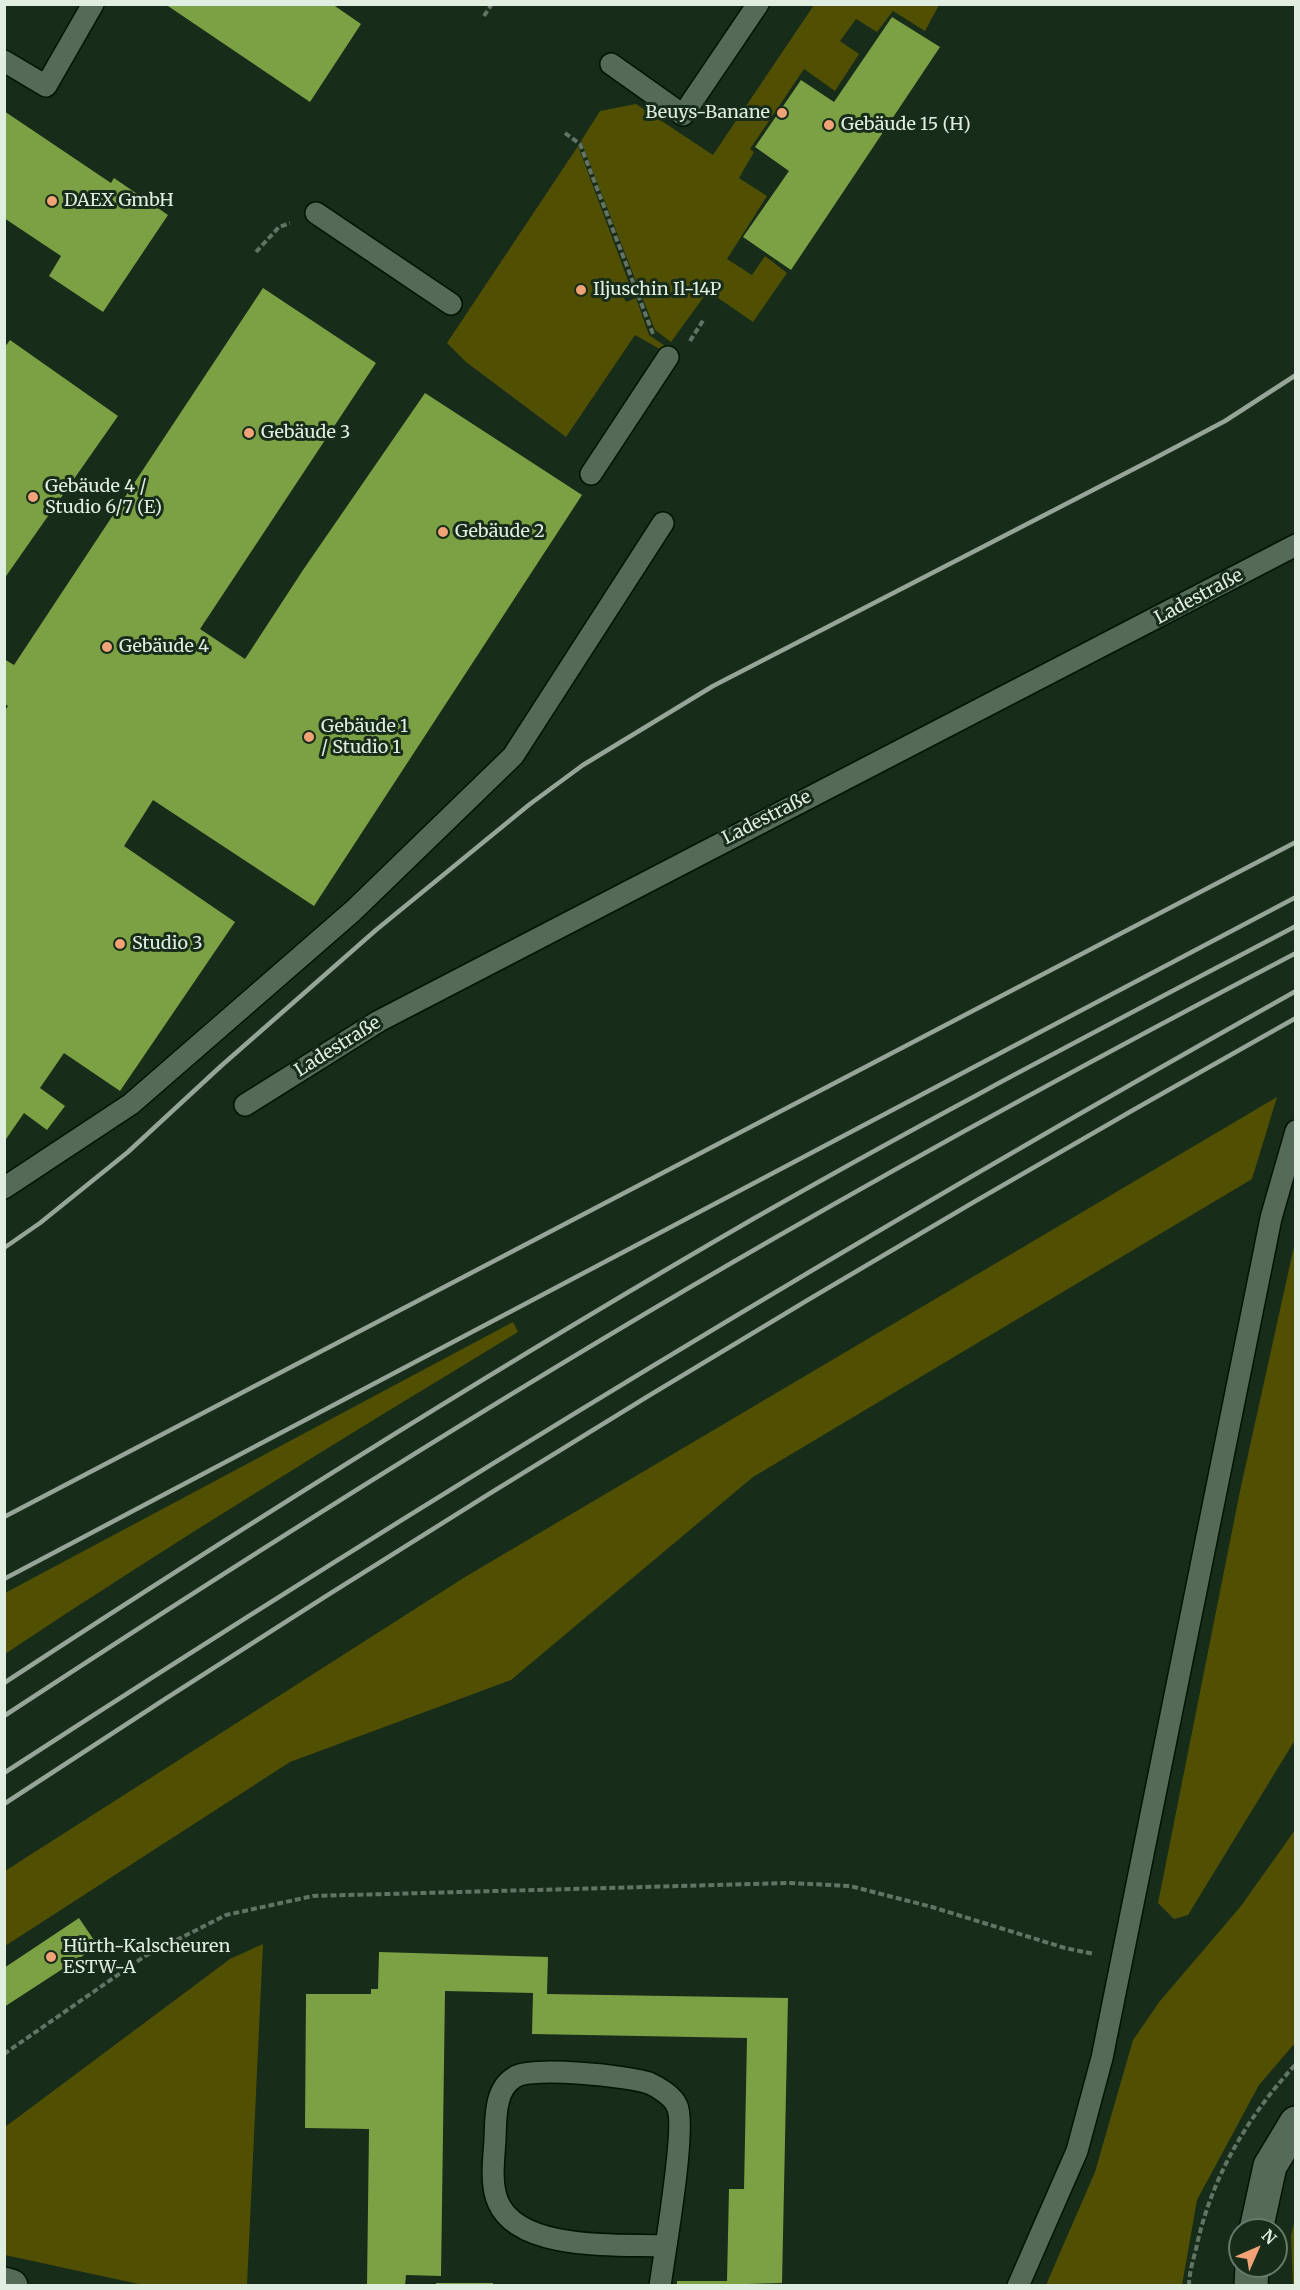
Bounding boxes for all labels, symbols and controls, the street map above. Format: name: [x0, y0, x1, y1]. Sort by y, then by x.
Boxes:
place label: Beuys-Banane: [645, 102, 770, 124]
marker: Beuys-Banane: [775, 106, 789, 120]
place label: Gebäude 15 (H): [841, 114, 971, 136]
marker: Gebäude 15 (H): [822, 118, 836, 132]
place label: DAEX GmbH: [64, 190, 174, 212]
marker: DAEX GmbH: [45, 194, 59, 208]
place label: Iljuschin Il-14P: [593, 279, 721, 301]
marker: Iljuschin Il-14P: [574, 283, 588, 297]
place label: Gebäude 3: [261, 422, 350, 444]
marker: Gebäude 3: [242, 426, 256, 440]
place label: Gebäude 4 / Studio 6/7 (E): [45, 476, 162, 518]
marker: Gebäude 4 / Studio 6/7 (E): [26, 490, 40, 504]
place label: Gebäude 2: [455, 521, 545, 543]
marker: Gebäude 2: [436, 525, 450, 539]
street label: Ladestraße: [1151, 565, 1247, 629]
place label: Gebäude 4: [119, 636, 209, 658]
marker: Gebäude 4: [100, 640, 114, 654]
place label: Gebäude 1 / Studio 1: [321, 716, 408, 758]
marker: Gebäude 1 / Studio 1: [302, 730, 316, 744]
street label: Ladestraße: [719, 786, 815, 850]
place label: Studio 3: [132, 933, 202, 955]
marker: Studio 3: [113, 937, 127, 951]
street label: Ladestraße: [291, 1012, 385, 1082]
place label: Hürth-Kalscheuren ESTW-A: [63, 1936, 230, 1978]
marker: Hürth-Kalscheuren ESTW-A: [44, 1950, 58, 1964]
north arrow: [1228, 2218, 1288, 2278]
text: N: [1258, 2225, 1281, 2248]

